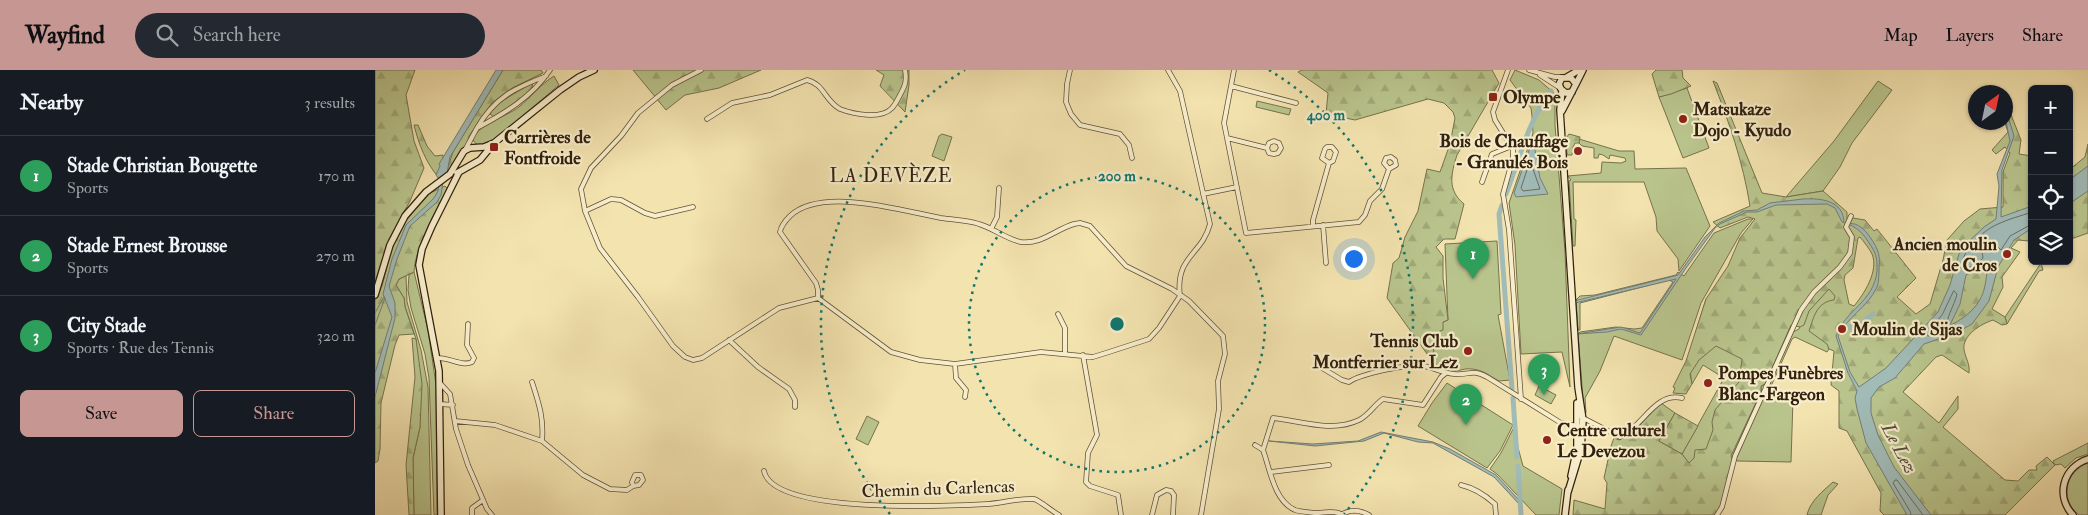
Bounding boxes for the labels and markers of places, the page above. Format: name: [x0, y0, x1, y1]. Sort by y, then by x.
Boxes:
place label: Olympe: [1503, 86, 1561, 109]
marker: Olympe: [1487, 91, 1499, 103]
place label: Matsukaze Dojo - Kyudo: [1692, 98, 1791, 142]
marker: Matsukaze Dojo - Kyudo: [1677, 113, 1689, 125]
place label: Carrières de Fontfroide: [504, 126, 591, 170]
place label: Bois de Chauffage - Granulés Bois: [1439, 130, 1568, 174]
marker: Carrières de Fontfroide: [488, 141, 500, 153]
marker: Bois de Chauffage - Granulés Bois: [1572, 145, 1584, 157]
place label: Ancien moulin de Cros: [1892, 233, 1998, 277]
pin: 1: [1457, 238, 1489, 279]
marker: Ancien moulin de Cros: [2001, 248, 2013, 260]
centre of rings: [1108, 315, 1126, 333]
place label: Moulin de Sijas: [1851, 318, 1962, 341]
marker: Moulin de Sijas: [1836, 323, 1848, 335]
place label: Tennis Club Montferrier sur Lez: [1312, 330, 1458, 374]
marker: Tennis Club Montferrier sur Lez: [1462, 345, 1474, 357]
pin: 3: [1528, 354, 1560, 395]
place label: Pompes Funèbres Blanc-Fargeon: [1718, 362, 1843, 406]
marker: Pompes Funèbres Blanc-Fargeon: [1702, 377, 1714, 389]
pin: 2: [1450, 384, 1482, 425]
place label: Centre culturel Le Devezou: [1557, 419, 1666, 463]
marker: Centre culturel Le Devezou: [1541, 434, 1553, 446]

